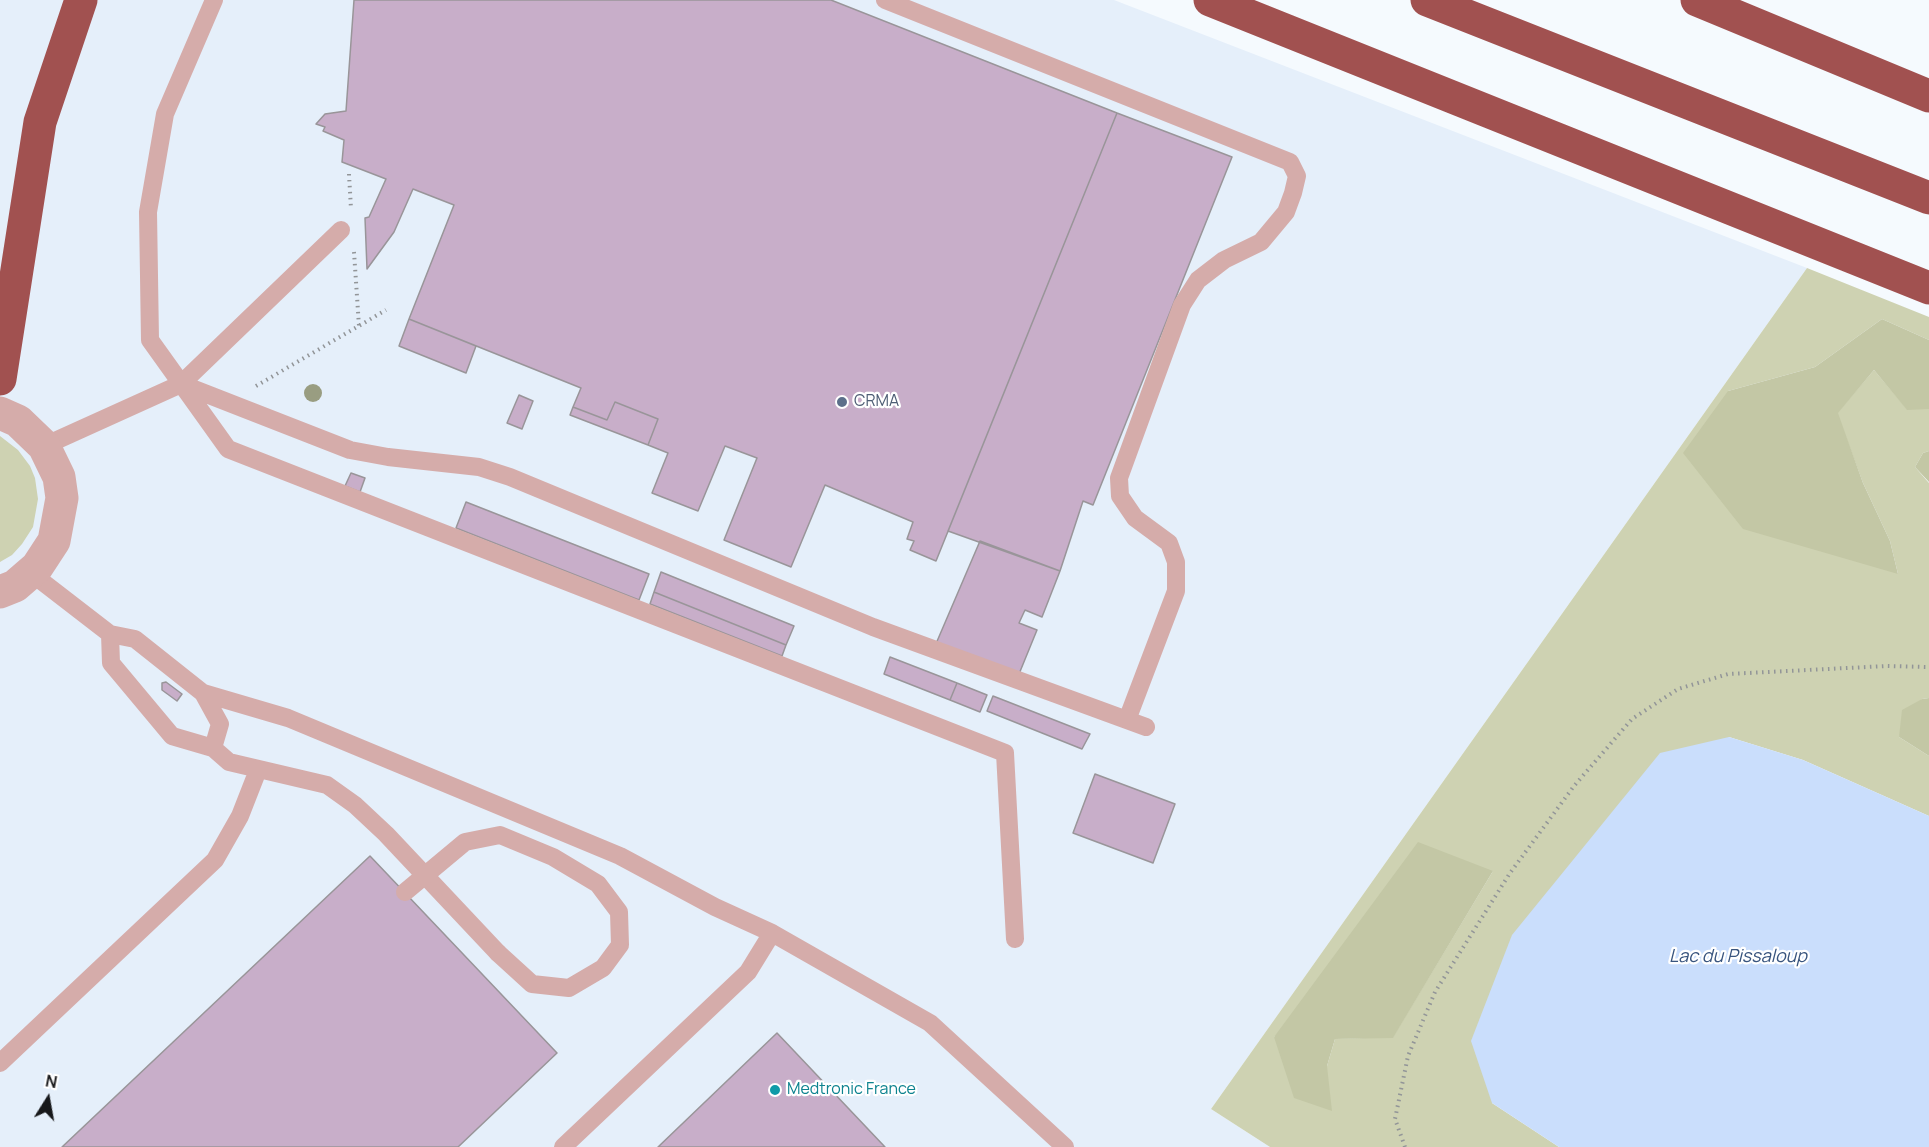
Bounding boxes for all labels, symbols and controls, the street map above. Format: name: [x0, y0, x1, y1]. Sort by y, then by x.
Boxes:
place label: CRMA: [854, 392, 899, 412]
marker: CRMA: [835, 395, 849, 409]
water label: Lac du Pissaloup: [1669, 946, 1807, 968]
north arrow: [18, 1069, 78, 1129]
text: N: [44, 1069, 59, 1093]
place label: Medtronic France: [787, 1080, 916, 1100]
marker: Medtronic France: [768, 1083, 782, 1097]

